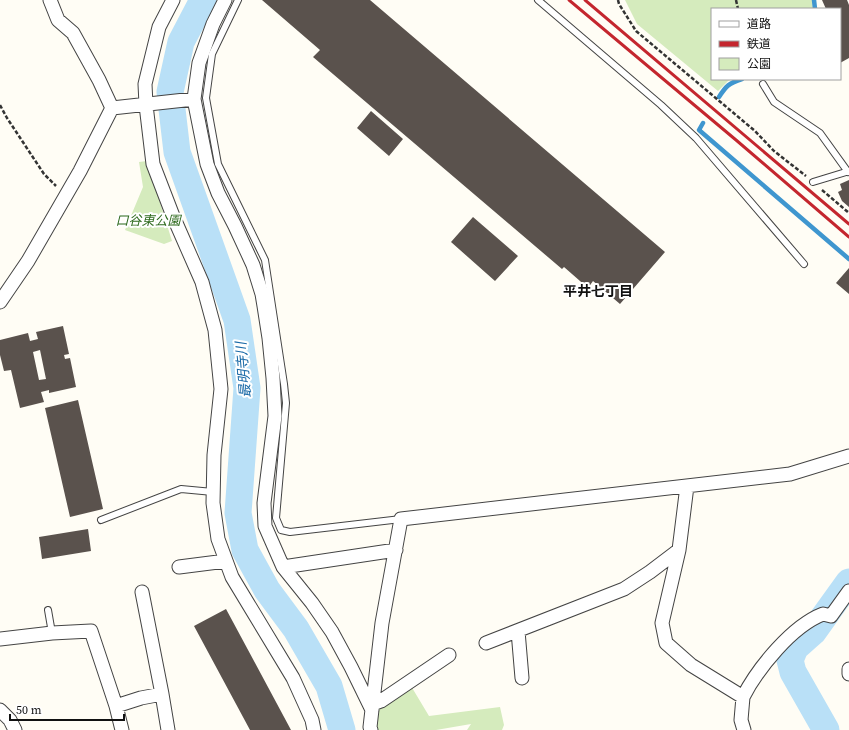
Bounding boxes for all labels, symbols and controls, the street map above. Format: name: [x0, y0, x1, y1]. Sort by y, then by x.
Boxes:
legend: [711, 8, 841, 80]
text: 道路: [747, 16, 771, 32]
text: 鉄道: [747, 36, 771, 52]
text: 公園: [747, 56, 771, 72]
park label: 口谷東公園: [115, 212, 182, 229]
district label: 平井七丁目: [563, 281, 633, 301]
water label: 最明寺川: [230, 339, 255, 399]
scale bar: [10, 696, 124, 722]
text: 50 m: [16, 702, 42, 718]

